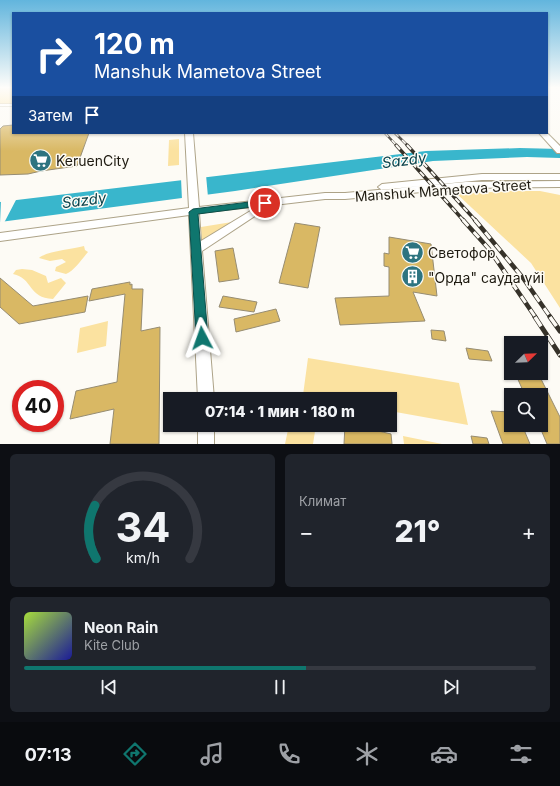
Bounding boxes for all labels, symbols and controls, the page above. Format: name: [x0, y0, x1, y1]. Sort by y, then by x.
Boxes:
text: 120 m: [94, 27, 175, 61]
icon: right: [28, 28, 80, 80]
text: Manshuk Mametova Street: [94, 61, 322, 82]
icon: arrive: [81, 104, 103, 126]
text: Затем: [28, 106, 73, 125]
supermarket icon: KeruenCity: [27, 147, 53, 173]
water label: Sazdy: [381, 148, 428, 172]
place label: KeruenCity: [56, 152, 129, 169]
street label: Manshuk Mametova Street: [354, 175, 532, 205]
pin: [248, 186, 282, 220]
water label: Sazdy: [61, 188, 108, 212]
icon: arrive: [254, 192, 276, 214]
supermarket icon: Светофор: [400, 239, 426, 265]
place label: Светофор: [428, 244, 496, 261]
building icon: "Орда" сауда үйі: [399, 264, 425, 290]
place label: "Орда" сауда үйі: [428, 269, 544, 286]
position arrow: [181, 317, 223, 359]
north arrow: [504, 336, 548, 380]
map controls: [504, 336, 548, 432]
speed limit sign: 40: [12, 380, 64, 432]
button: search: [504, 388, 548, 432]
text: 07:14 · 1 мин · 180 m: [205, 402, 355, 421]
text: Климат: [299, 493, 346, 509]
text: 34: [115, 501, 170, 551]
text: 21°: [394, 513, 441, 549]
text: −: [299, 519, 314, 545]
text: +: [521, 519, 536, 545]
text: km/h: [126, 548, 159, 565]
text: Neon Rain: [84, 618, 158, 637]
text: Kite Club: [84, 637, 140, 653]
icon: previous: [98, 676, 120, 698]
icon: pause: [269, 676, 291, 698]
icon: next: [440, 676, 462, 698]
icon: directions: [121, 740, 149, 768]
icon: music: [198, 740, 226, 768]
icon: phone: [275, 740, 303, 768]
icon: climate: [353, 740, 381, 768]
icon: car: [430, 740, 458, 768]
icon: filters: [507, 740, 535, 768]
text: 07:13: [25, 744, 72, 765]

